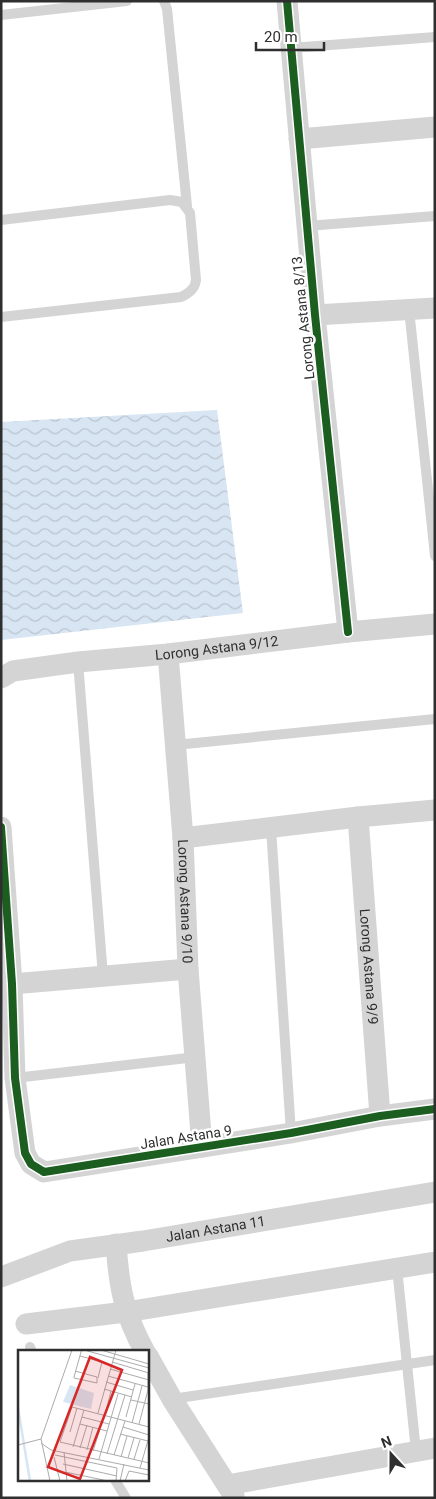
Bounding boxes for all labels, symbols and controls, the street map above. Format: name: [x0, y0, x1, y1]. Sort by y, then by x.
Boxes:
scale bar: [256, 20, 324, 52]
text: 20 m: [264, 28, 298, 46]
street label: Lorong Astana 8/13: [289, 256, 317, 380]
street label: Lorong Astana 9/12: [154, 633, 279, 663]
street label: Lorong Astana 9/10: [175, 839, 196, 964]
street label: Lorong Astana 9/9: [357, 908, 381, 1025]
street label: Jalan Astana 9: [139, 1122, 233, 1152]
street label: Jalan Astana 11: [165, 1213, 267, 1245]
inset map: [18, 1350, 149, 1482]
north arrow: [366, 1429, 416, 1479]
text: N: [379, 1433, 394, 1451]

